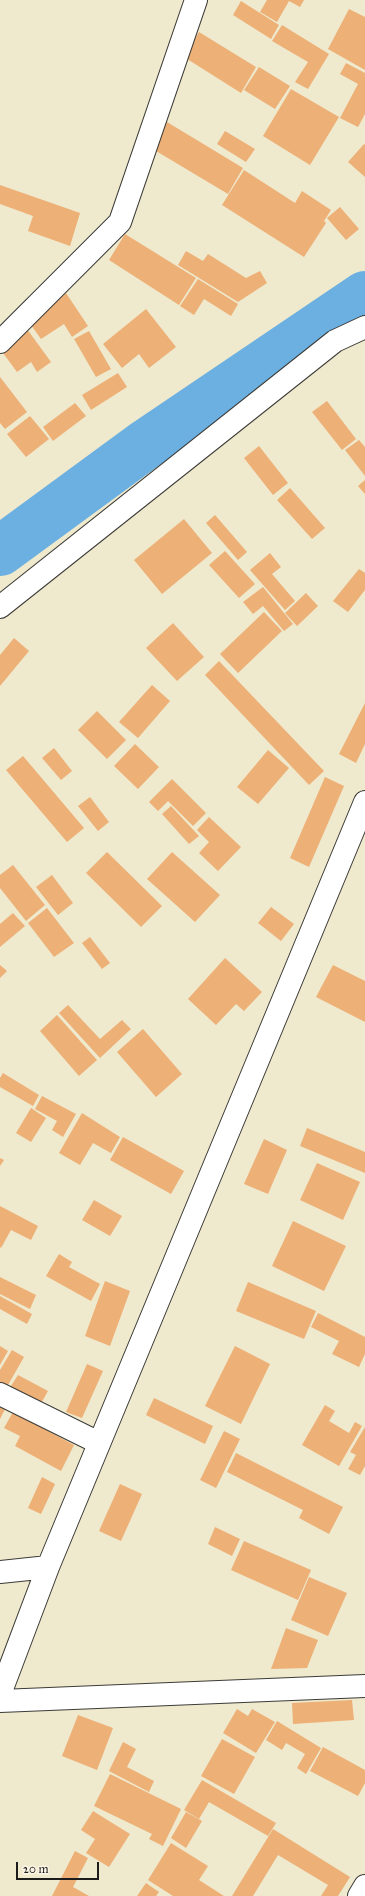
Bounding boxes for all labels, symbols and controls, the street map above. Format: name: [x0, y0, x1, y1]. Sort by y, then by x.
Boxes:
scale bar: [18, 1854, 101, 1880]
text: 20 m: [23, 1862, 49, 1876]

